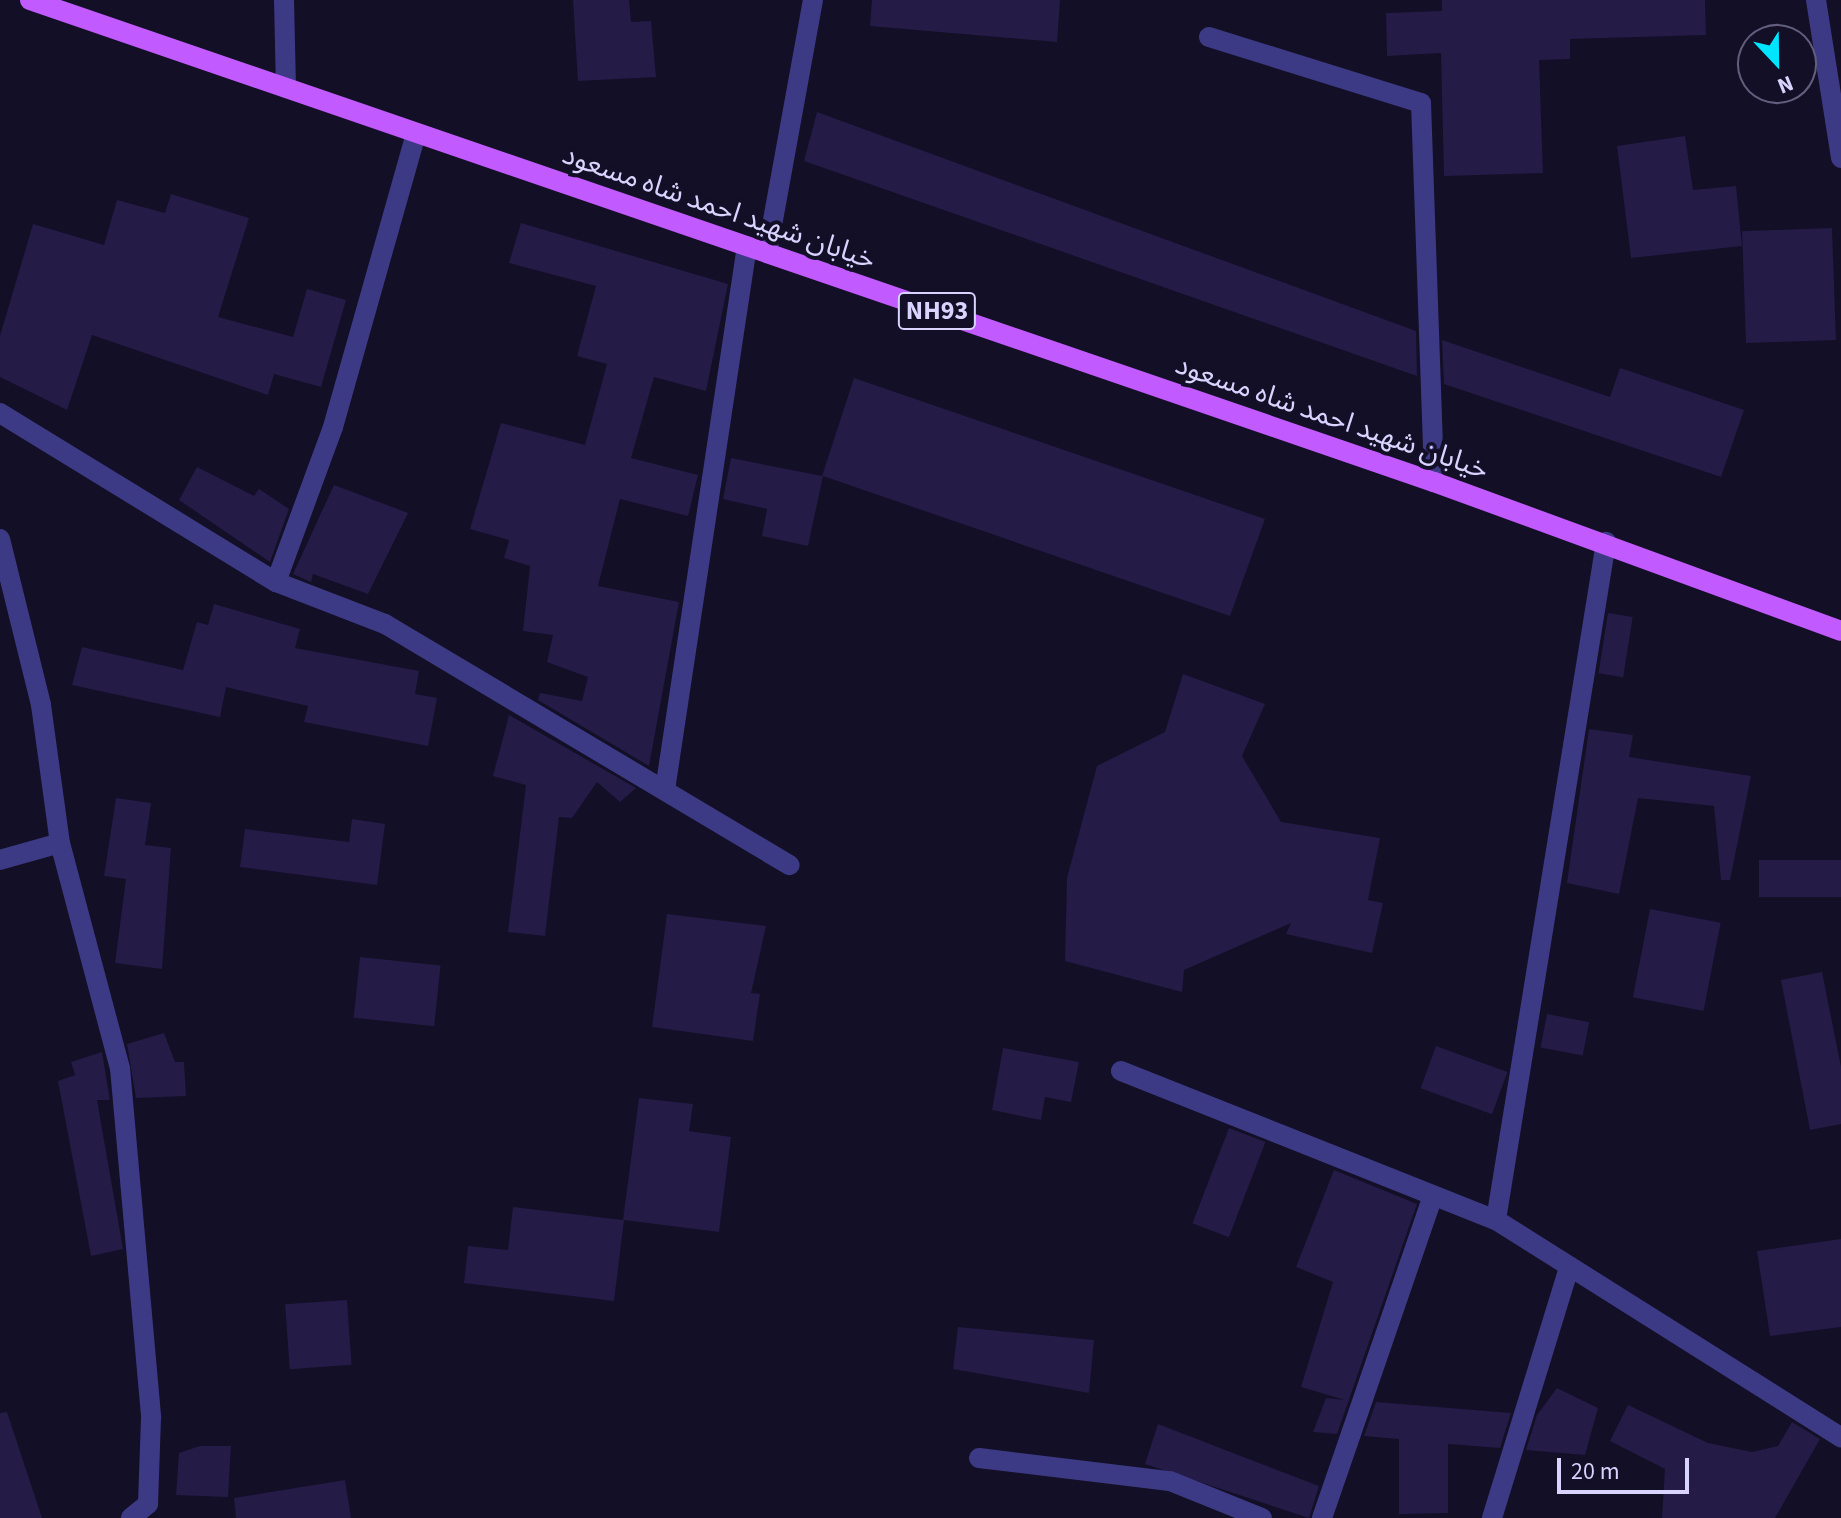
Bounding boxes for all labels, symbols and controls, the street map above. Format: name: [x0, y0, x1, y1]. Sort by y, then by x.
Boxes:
north arrow: [1737, 24, 1817, 104]
text: N: [1772, 67, 1798, 102]
street label: خیابان شهید احمد شاه مسعود: [558, 138, 880, 276]
road number: NH93: [897, 289, 977, 333]
street label: خیابان شهید احمد شاه مسعود: [1171, 348, 1493, 486]
scale bar: [1561, 1442, 1693, 1492]
text: 20 m: [1571, 1454, 1620, 1489]

